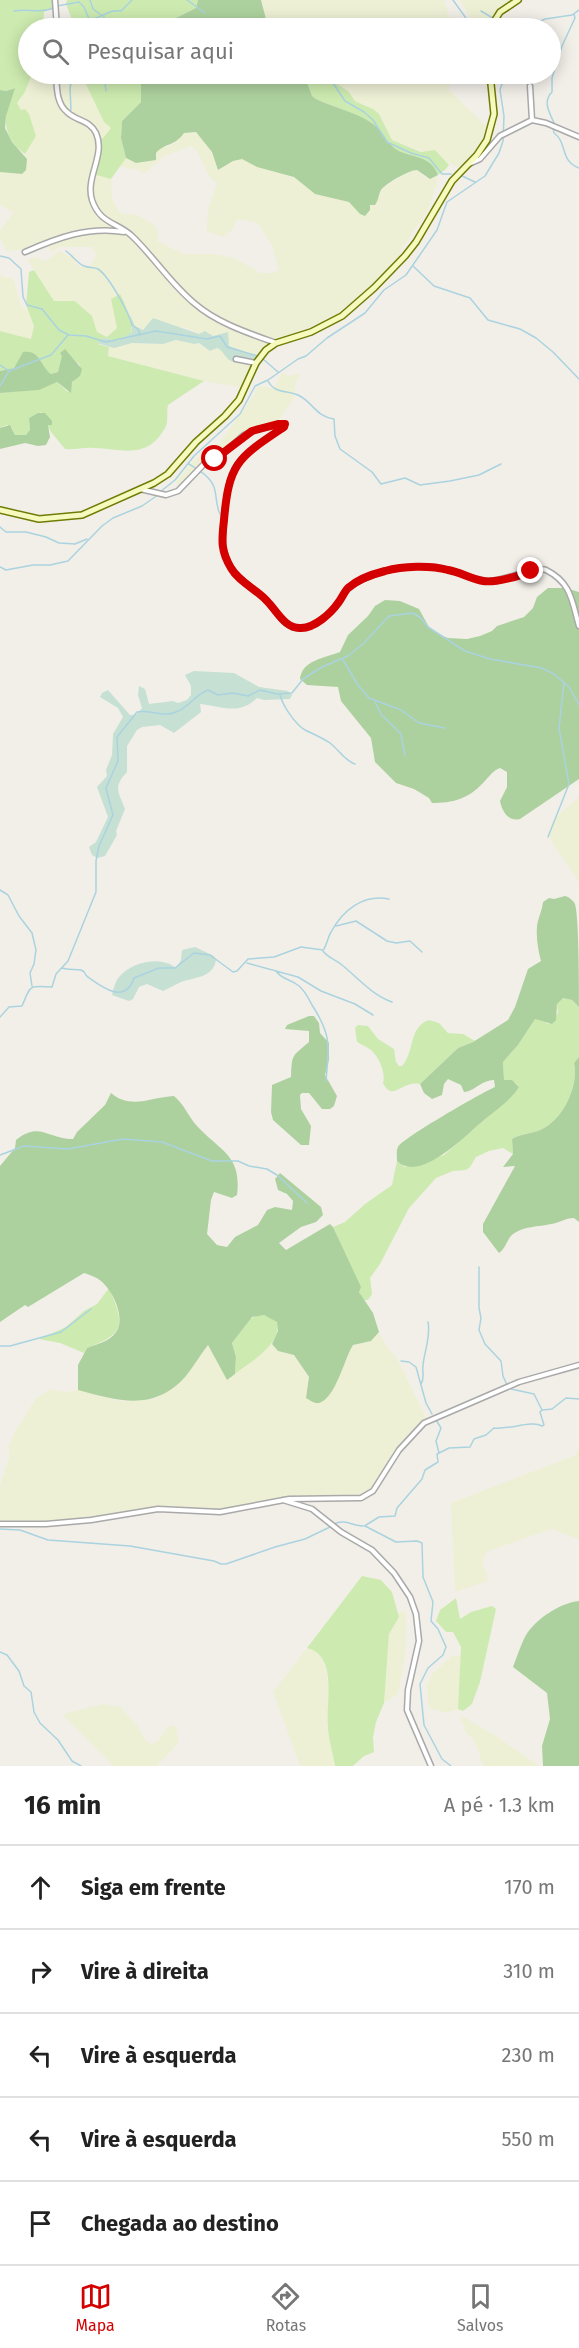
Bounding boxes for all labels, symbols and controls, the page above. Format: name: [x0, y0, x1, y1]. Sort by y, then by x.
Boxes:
search box: [18, 18, 561, 84]
icon: search: [39, 35, 72, 68]
text: Pesquisar aqui: [87, 38, 234, 65]
route start: [201, 445, 227, 471]
route end: [517, 557, 543, 583]
text: 16 min: [24, 1790, 101, 1821]
text: A pé · 1.3 km: [444, 1793, 555, 1817]
icon: ahead: [24, 1871, 57, 1904]
text: Siga em frente: [81, 1874, 226, 1901]
text: 170 m: [504, 1875, 555, 1899]
icon: right: [24, 1955, 57, 1988]
text: Vire à direita: [81, 1958, 209, 1985]
text: 310 m: [503, 1959, 555, 1983]
icon: left: [24, 2039, 57, 2072]
text: Vire à esquerda: [81, 2042, 237, 2069]
text: 230 m: [502, 2043, 555, 2067]
icon: left: [24, 2123, 57, 2156]
text: Vire à esquerda: [81, 2126, 237, 2153]
text: 550 m: [501, 2127, 555, 2151]
icon: arrive: [24, 2207, 57, 2240]
text: Chegada ao destino: [81, 2210, 279, 2237]
tab: Mapa: [75, 2280, 115, 2335]
tab: Rotas: [266, 2280, 306, 2335]
tab: Salvos: [457, 2280, 504, 2335]

